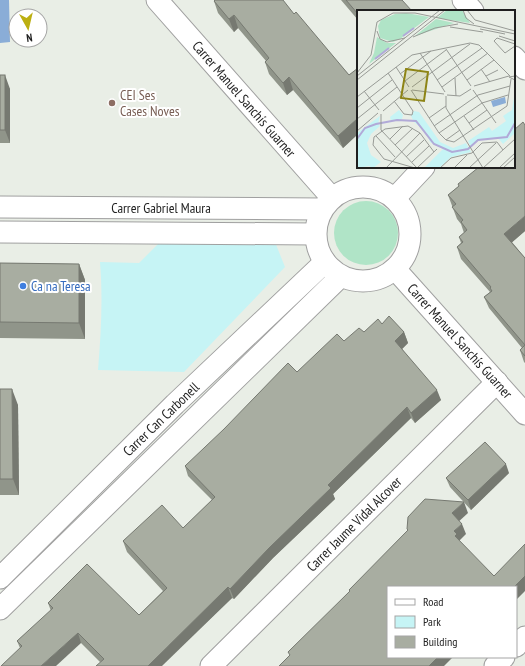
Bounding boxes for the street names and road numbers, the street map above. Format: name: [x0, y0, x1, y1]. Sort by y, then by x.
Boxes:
street label: Carrer Manuel Sanchís Guarner: [188, 37, 300, 161]
street label: Carrer Gabriel Maura: [111, 199, 211, 217]
street label: Carrer Manuel Sanchís Guarner: [404, 280, 517, 402]
street label: Carrer Can Carbonell: [119, 378, 203, 460]
street label: Carrer Jaume Vidal Alcover: [303, 473, 405, 575]

